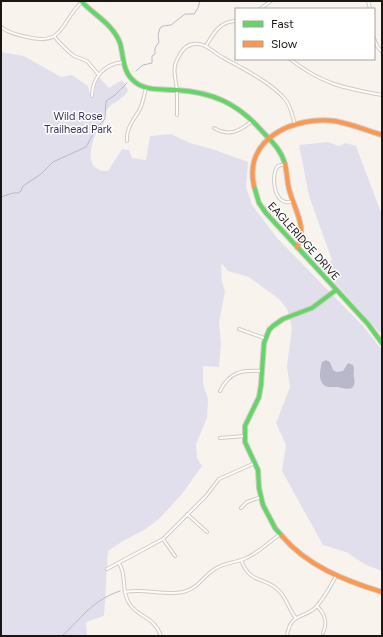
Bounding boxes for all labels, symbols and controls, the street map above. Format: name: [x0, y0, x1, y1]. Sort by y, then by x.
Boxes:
legend: [235, 8, 375, 60]
text: Fast: [271, 17, 294, 31]
text: Slow: [271, 37, 298, 51]
park label: Wild Rose Trailhead Park: [44, 110, 113, 136]
street label: EAGLERIDGE DRIVE: [265, 200, 342, 283]

